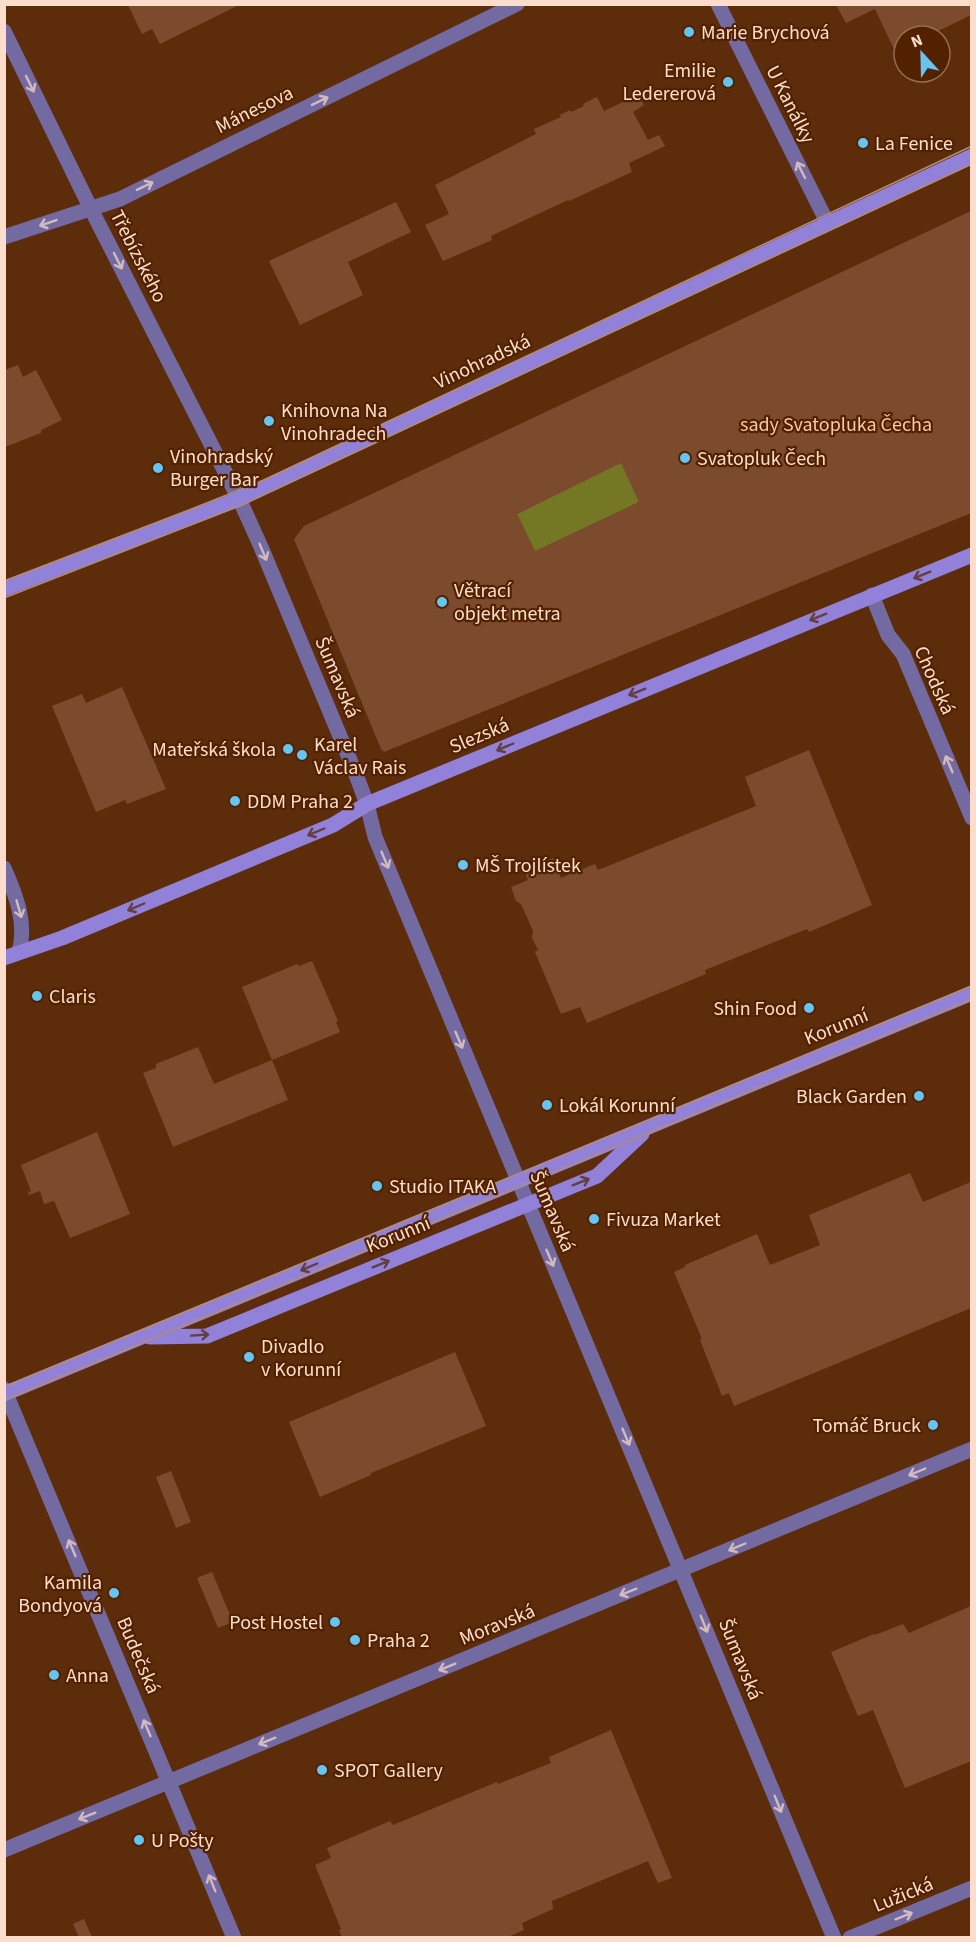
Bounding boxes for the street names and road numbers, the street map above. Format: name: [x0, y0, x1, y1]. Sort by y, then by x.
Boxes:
street label: U Kanálky: [759, 61, 822, 149]
street label: Mánesova: [211, 79, 298, 141]
street label: Třebízského: [103, 205, 173, 308]
street label: Vinohradská: [430, 327, 535, 397]
street label: Šumavská: [307, 632, 367, 722]
street label: Chodská: [907, 642, 962, 719]
street label: Slezská: [445, 711, 514, 761]
street label: Korunní: [800, 1001, 874, 1052]
street label: Šumavská: [522, 1166, 582, 1256]
street label: Korunní: [362, 1209, 436, 1260]
street label: Moravská: [455, 1597, 539, 1653]
street label: Budečská: [109, 1613, 167, 1698]
street label: Šumavská: [711, 1614, 769, 1704]
street label: Lužická: [869, 1870, 938, 1920]

